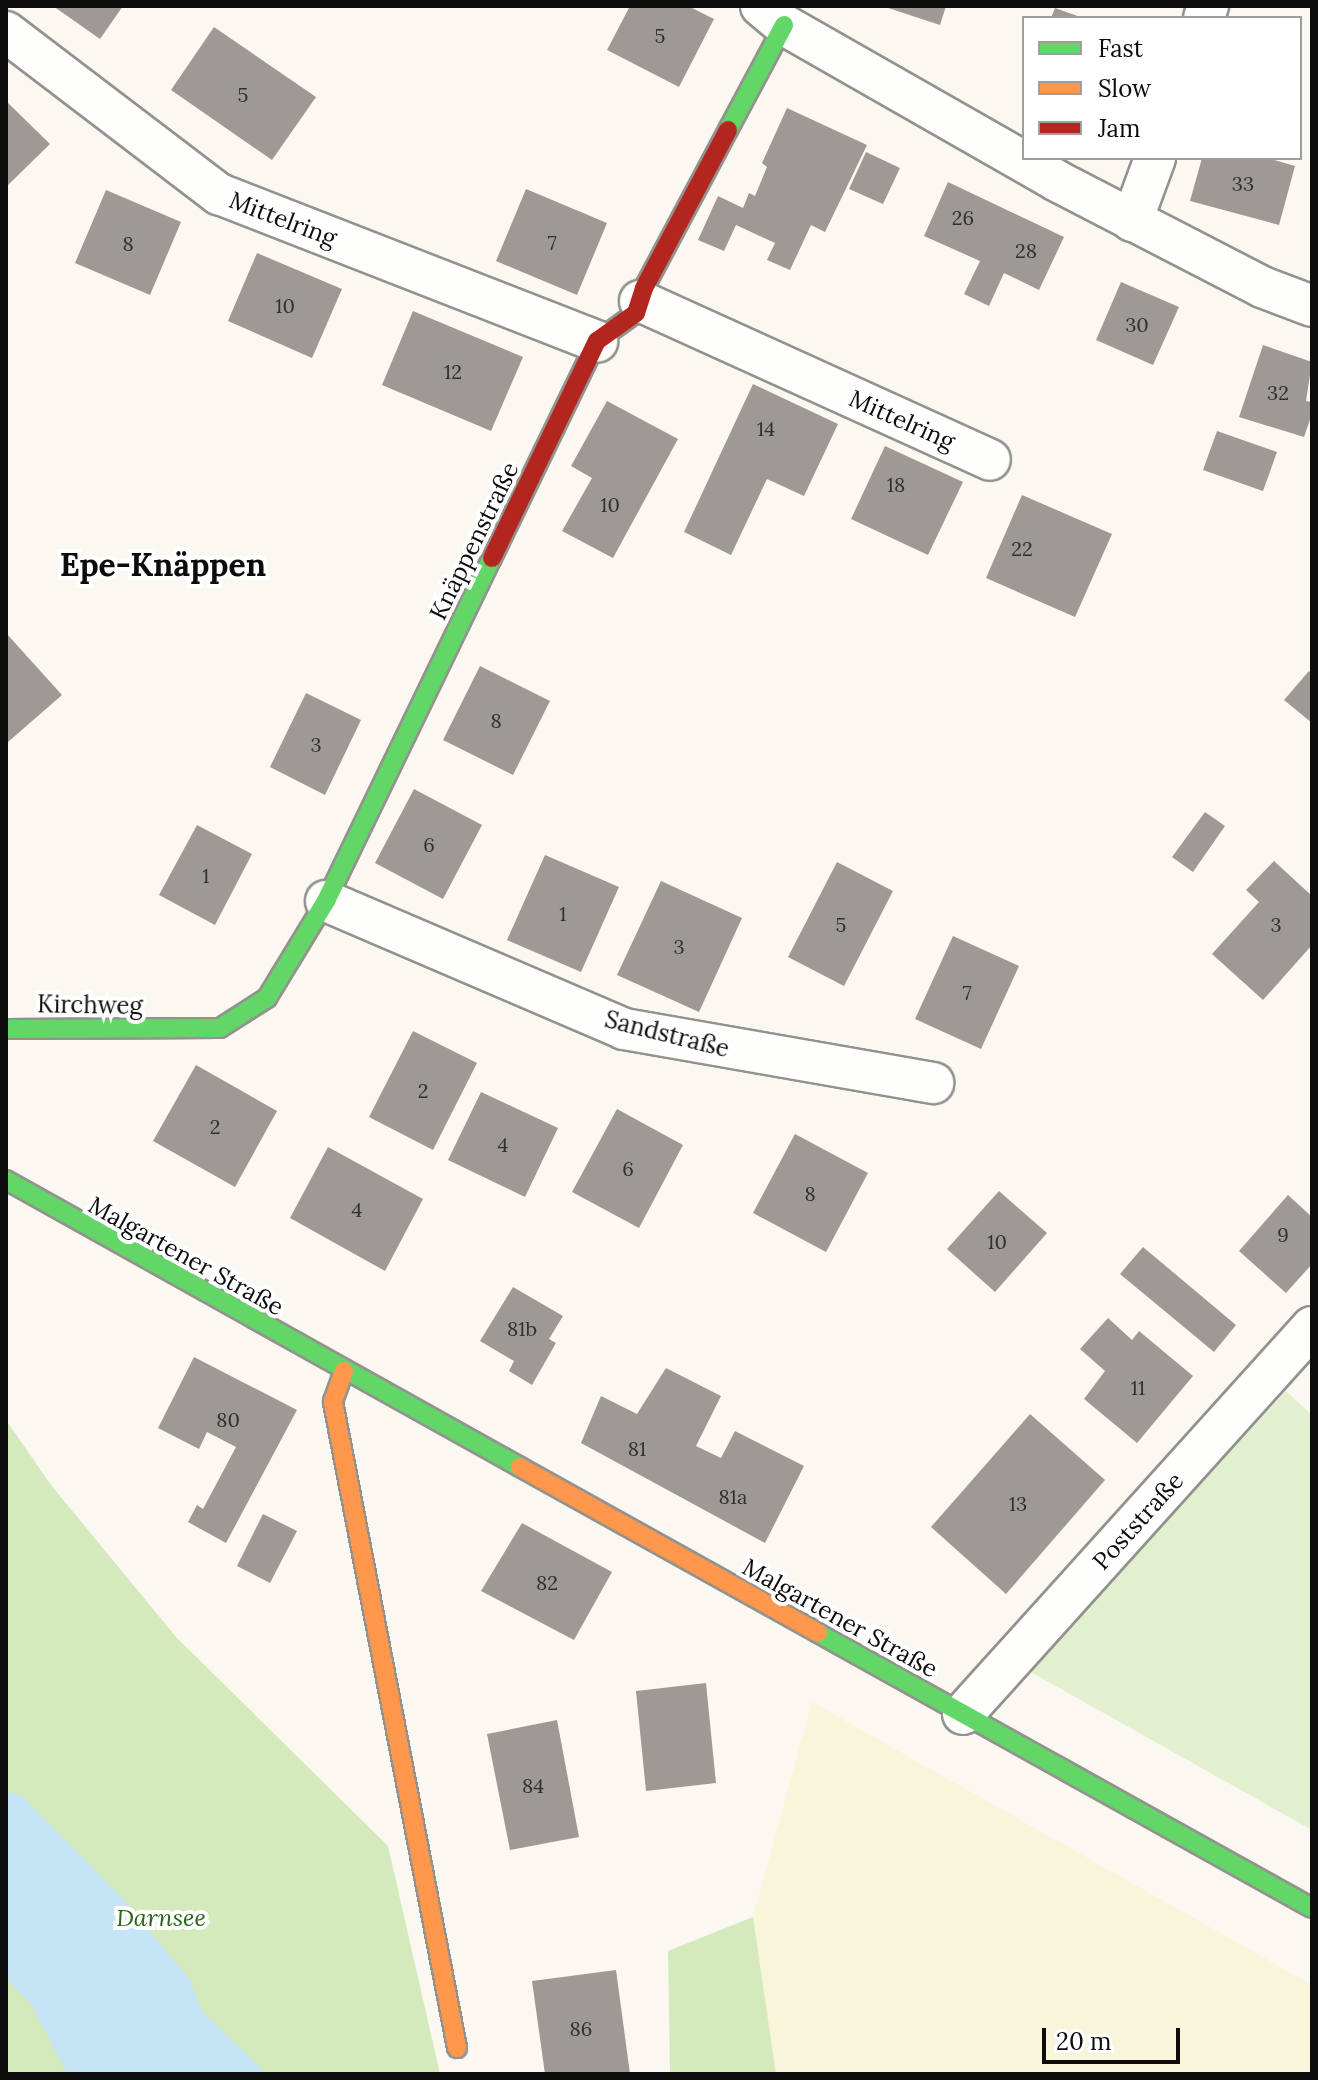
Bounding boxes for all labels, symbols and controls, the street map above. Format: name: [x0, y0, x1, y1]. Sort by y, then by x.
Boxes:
legend: [1022, 16, 1302, 160]
house number: 5: [655, 23, 665, 47]
text: Fast: [1098, 33, 1143, 64]
text: Slow: [1098, 73, 1151, 104]
house number: 5: [238, 82, 248, 106]
text: Jam: [1098, 113, 1140, 144]
house number: 33: [1232, 171, 1254, 195]
street label: Mittelring: [225, 185, 341, 253]
house number: 26: [952, 205, 974, 229]
house number: 7: [547, 230, 557, 254]
house number: 8: [122, 231, 134, 255]
house number: 28: [1015, 238, 1037, 262]
house number: 10: [275, 293, 295, 317]
house number: 30: [1125, 312, 1149, 336]
house number: 12: [444, 359, 462, 383]
house number: 32: [1267, 380, 1289, 404]
street label: Mittelring: [845, 384, 959, 456]
house number: 14: [757, 416, 775, 440]
street label: Knäppenstraße: [423, 457, 525, 625]
house number: 18: [887, 472, 905, 496]
house number: 10: [600, 492, 620, 516]
house number: 22: [1011, 536, 1033, 560]
district label: Epe-Knäppen: [60, 546, 266, 584]
house number: 8: [490, 708, 502, 732]
house number: 3: [310, 732, 322, 756]
house number: 6: [423, 832, 435, 856]
house number: 1: [202, 863, 210, 887]
house number: 1: [559, 901, 567, 925]
house number: 5: [836, 912, 846, 936]
house number: 3: [1270, 912, 1282, 936]
house number: 3: [673, 934, 685, 958]
house number: 7: [962, 980, 972, 1004]
street label: Kirchweg: [37, 990, 143, 1020]
street label: Sandstraße: [602, 1005, 732, 1063]
house number: 2: [418, 1078, 428, 1102]
house number: 2: [210, 1114, 220, 1138]
house number: 4: [498, 1132, 508, 1156]
house number: 6: [622, 1156, 634, 1180]
house number: 8: [804, 1181, 816, 1205]
street label: Malgartener Straße: [83, 1190, 289, 1322]
house number: 4: [352, 1197, 362, 1221]
house number: 9: [1277, 1222, 1289, 1246]
house number: 10: [987, 1229, 1007, 1253]
house number: 81b: [507, 1316, 537, 1340]
house number: 11: [1131, 1375, 1145, 1399]
house number: 80: [216, 1407, 240, 1431]
house number: 81: [628, 1436, 646, 1460]
street label: Poststraße: [1087, 1466, 1189, 1576]
house number: 81a: [719, 1484, 747, 1508]
house number: 13: [1009, 1491, 1027, 1515]
street label: Malgartener Straße: [737, 1552, 943, 1684]
house number: 82: [536, 1570, 558, 1594]
house number: 84: [522, 1773, 544, 1797]
park label: Darnsee: [116, 1904, 206, 1932]
scale bar: [1046, 2012, 1184, 2062]
house number: 86: [570, 2016, 592, 2040]
text: 20 m: [1056, 2026, 1112, 2057]

